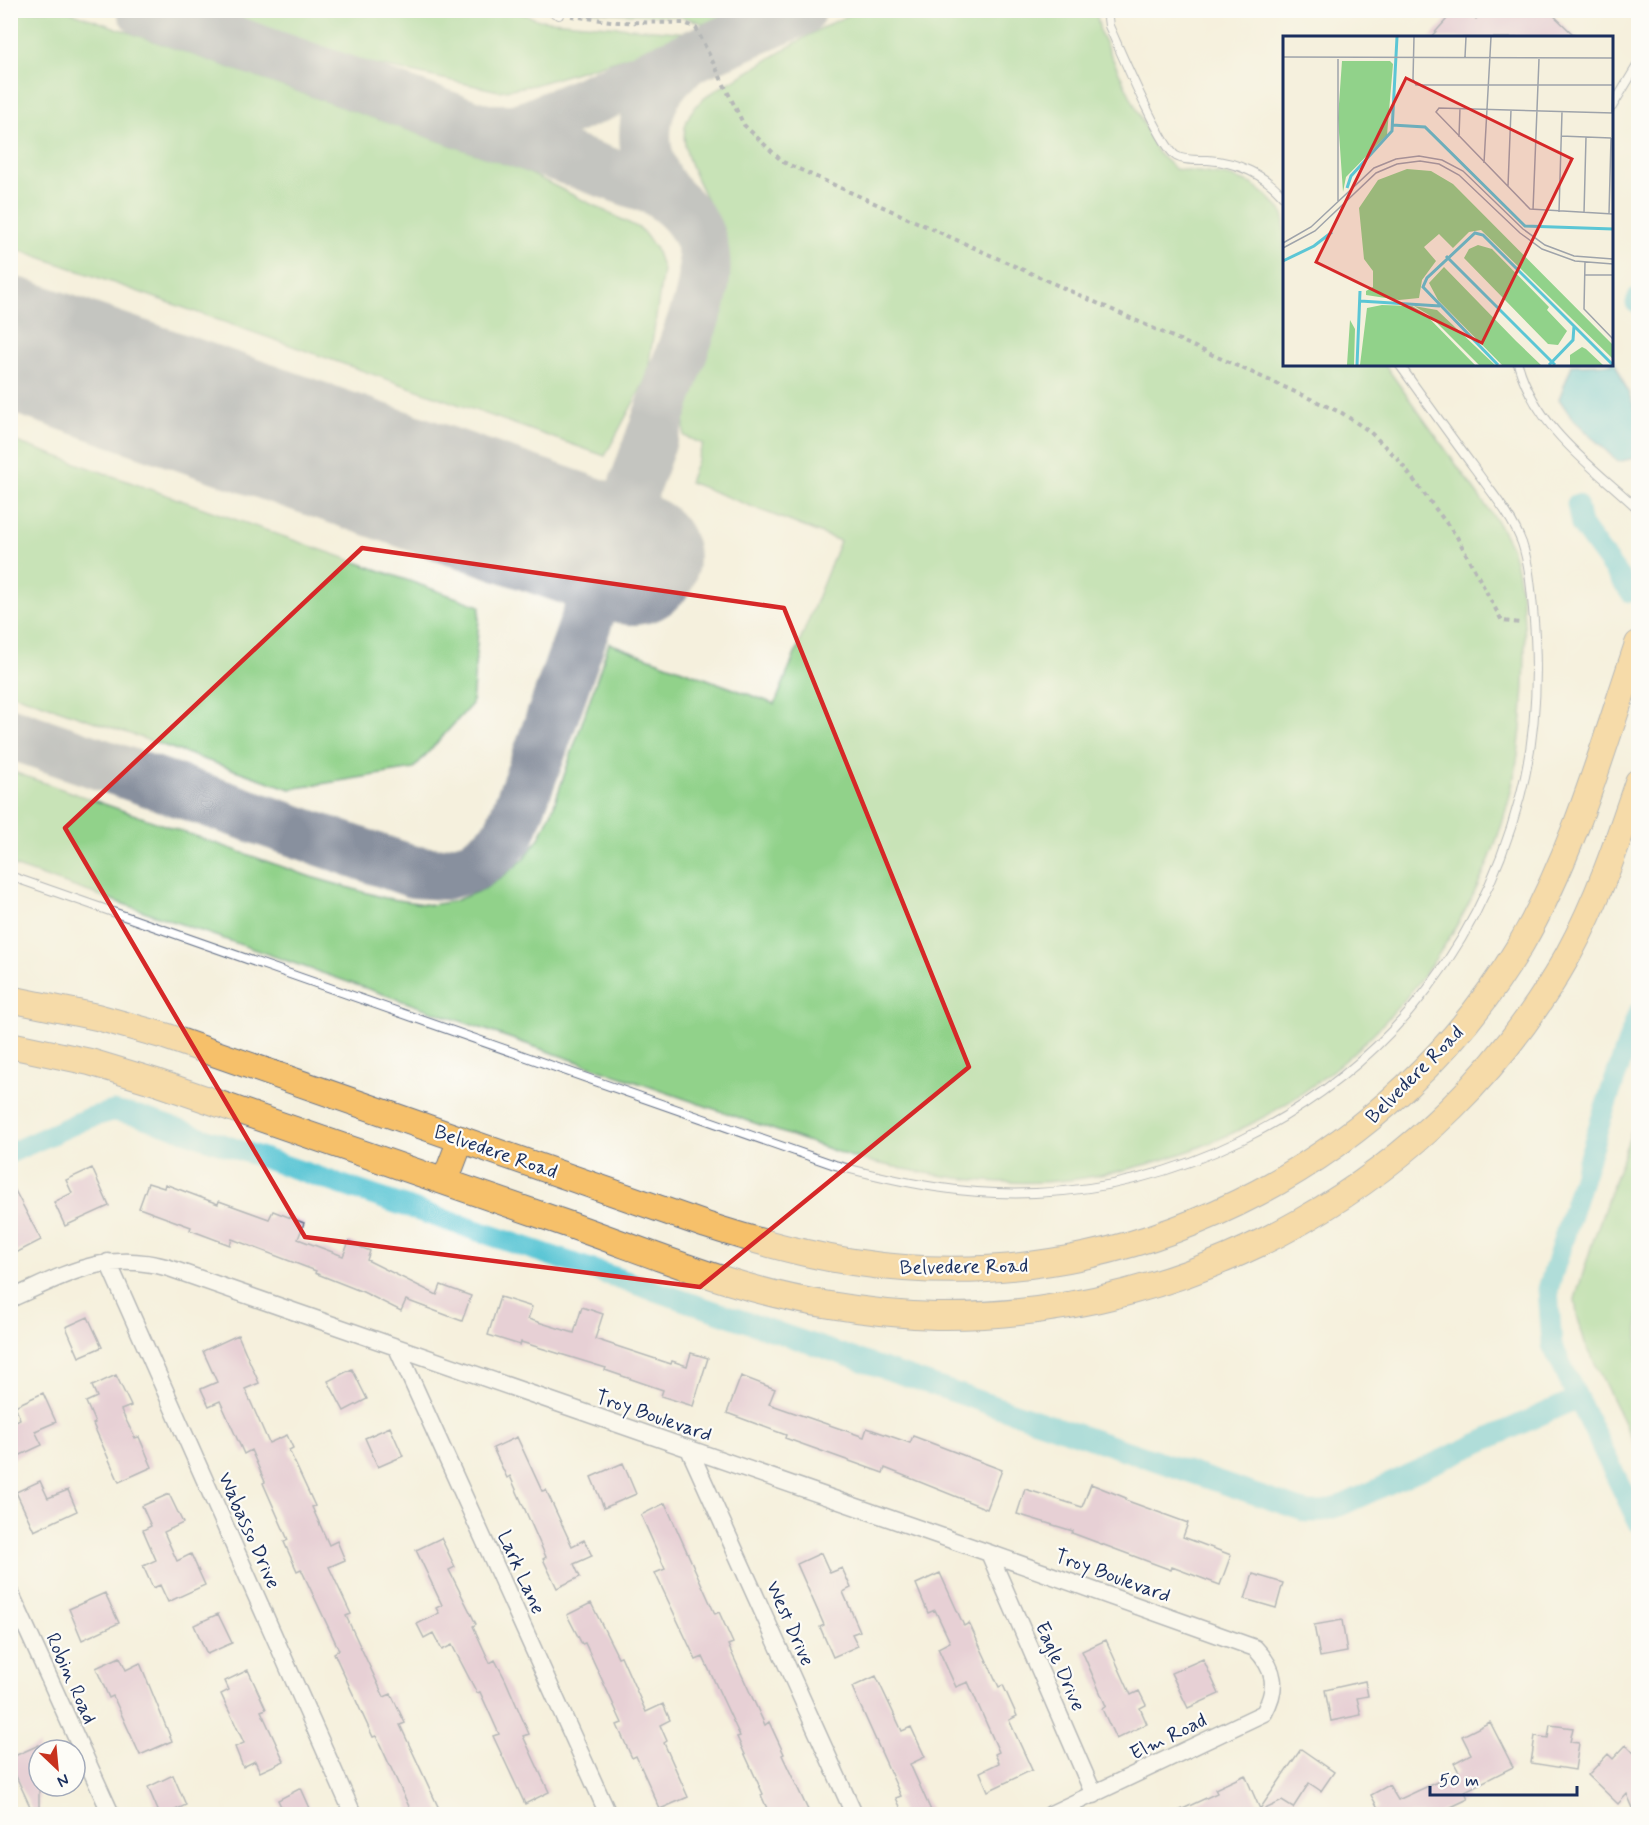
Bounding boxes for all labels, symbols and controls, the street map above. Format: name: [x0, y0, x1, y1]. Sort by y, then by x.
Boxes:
inset map: [1283, 36, 1613, 366]
street label: Belvedere Road: [1360, 1020, 1470, 1130]
street label: Belvedere Road: [430, 1119, 561, 1186]
street label: Belvedere Road: [899, 1253, 1029, 1282]
street label: Troy Boulevard: [592, 1384, 715, 1449]
street label: Wabasso Drive: [211, 1468, 286, 1593]
street label: Lark Lane: [490, 1526, 551, 1619]
street label: Troy Boulevard: [1051, 1543, 1174, 1610]
street label: West Drive: [759, 1577, 820, 1670]
street label: Eagle Drive: [1028, 1617, 1091, 1716]
street label: Robin Road: [39, 1629, 103, 1728]
street label: Elm Road: [1126, 1707, 1212, 1768]
north arrow: [27, 1738, 87, 1798]
scale bar: [1430, 1759, 1577, 1797]
text: N: [54, 1768, 72, 1792]
text: 50 m: [1439, 1769, 1479, 1793]

